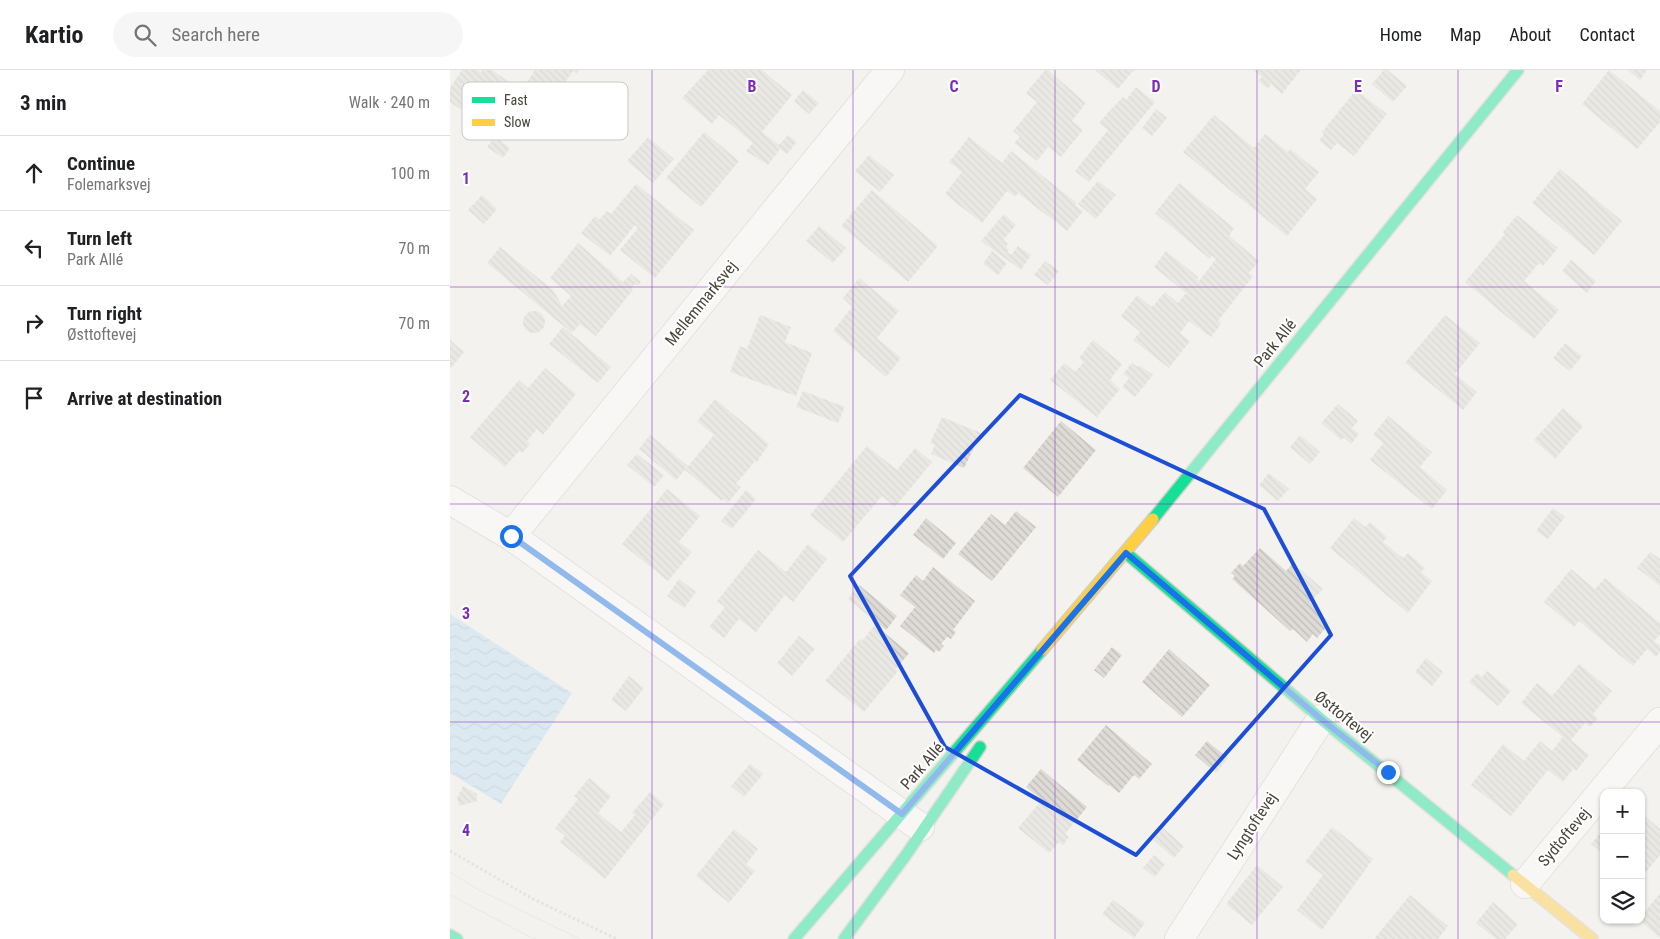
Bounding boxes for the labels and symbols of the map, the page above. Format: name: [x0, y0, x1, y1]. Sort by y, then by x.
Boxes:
text: B: [748, 77, 757, 96]
text: C: [949, 77, 959, 96]
text: D: [1151, 77, 1161, 96]
text: E: [1354, 77, 1362, 96]
text: F: [1555, 77, 1563, 96]
legend: [462, 82, 628, 140]
text: Fast: [504, 92, 528, 108]
text: Slow: [504, 114, 531, 130]
text: 1: [462, 169, 470, 188]
street label: Mellemmarksvej: [661, 257, 741, 349]
street label: Park Allé: [1250, 315, 1300, 371]
text: 2: [462, 387, 470, 406]
route start: [500, 525, 523, 548]
text: 3: [462, 604, 470, 623]
street label: Østtoftevej: [1311, 687, 1377, 745]
street label: Park Allé: [896, 739, 948, 793]
route end: [1377, 761, 1400, 784]
street label: Lyngtoftevej: [1223, 789, 1281, 863]
street label: Sydtoftevej: [1534, 804, 1594, 870]
text: 4: [462, 821, 470, 840]

